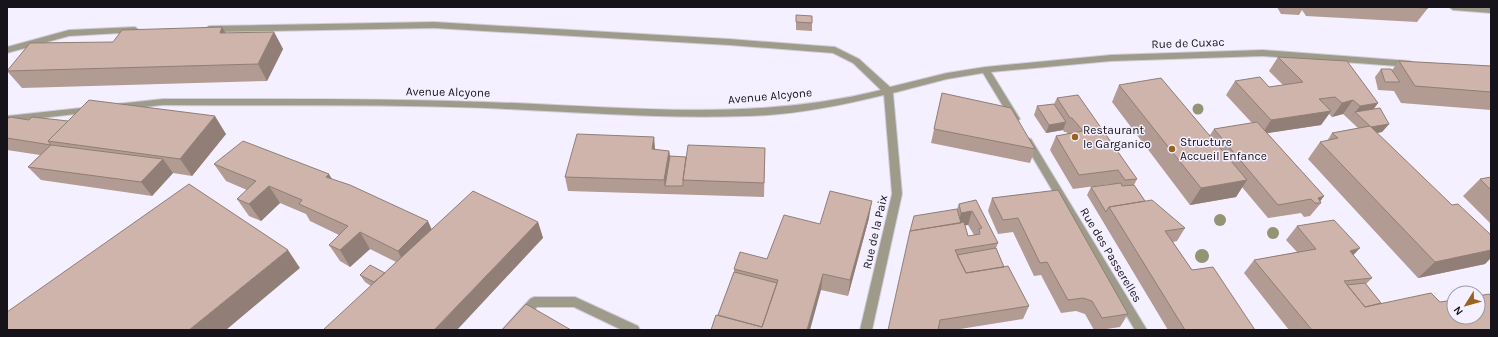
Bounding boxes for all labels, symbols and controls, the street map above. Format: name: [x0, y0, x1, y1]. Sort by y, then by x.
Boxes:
street label: Rue de Cuxac: [1151, 35, 1225, 51]
street label: Avenue Alcyone: [406, 84, 490, 100]
street label: Avenue Alcyone: [727, 85, 813, 107]
place label: Restaurant le Garganico: [1083, 123, 1151, 151]
marker: Restaurant le Garganico: [1070, 132, 1080, 142]
place label: Structure Accueil Enfance: [1180, 135, 1267, 163]
marker: Structure Accueil Enfance: [1167, 144, 1177, 154]
street label: Rue de la Paix: [860, 194, 890, 270]
street label: Rue des Passerelles: [1077, 205, 1145, 305]
north arrow: [1446, 285, 1486, 325]
text: N: [1451, 304, 1466, 318]

